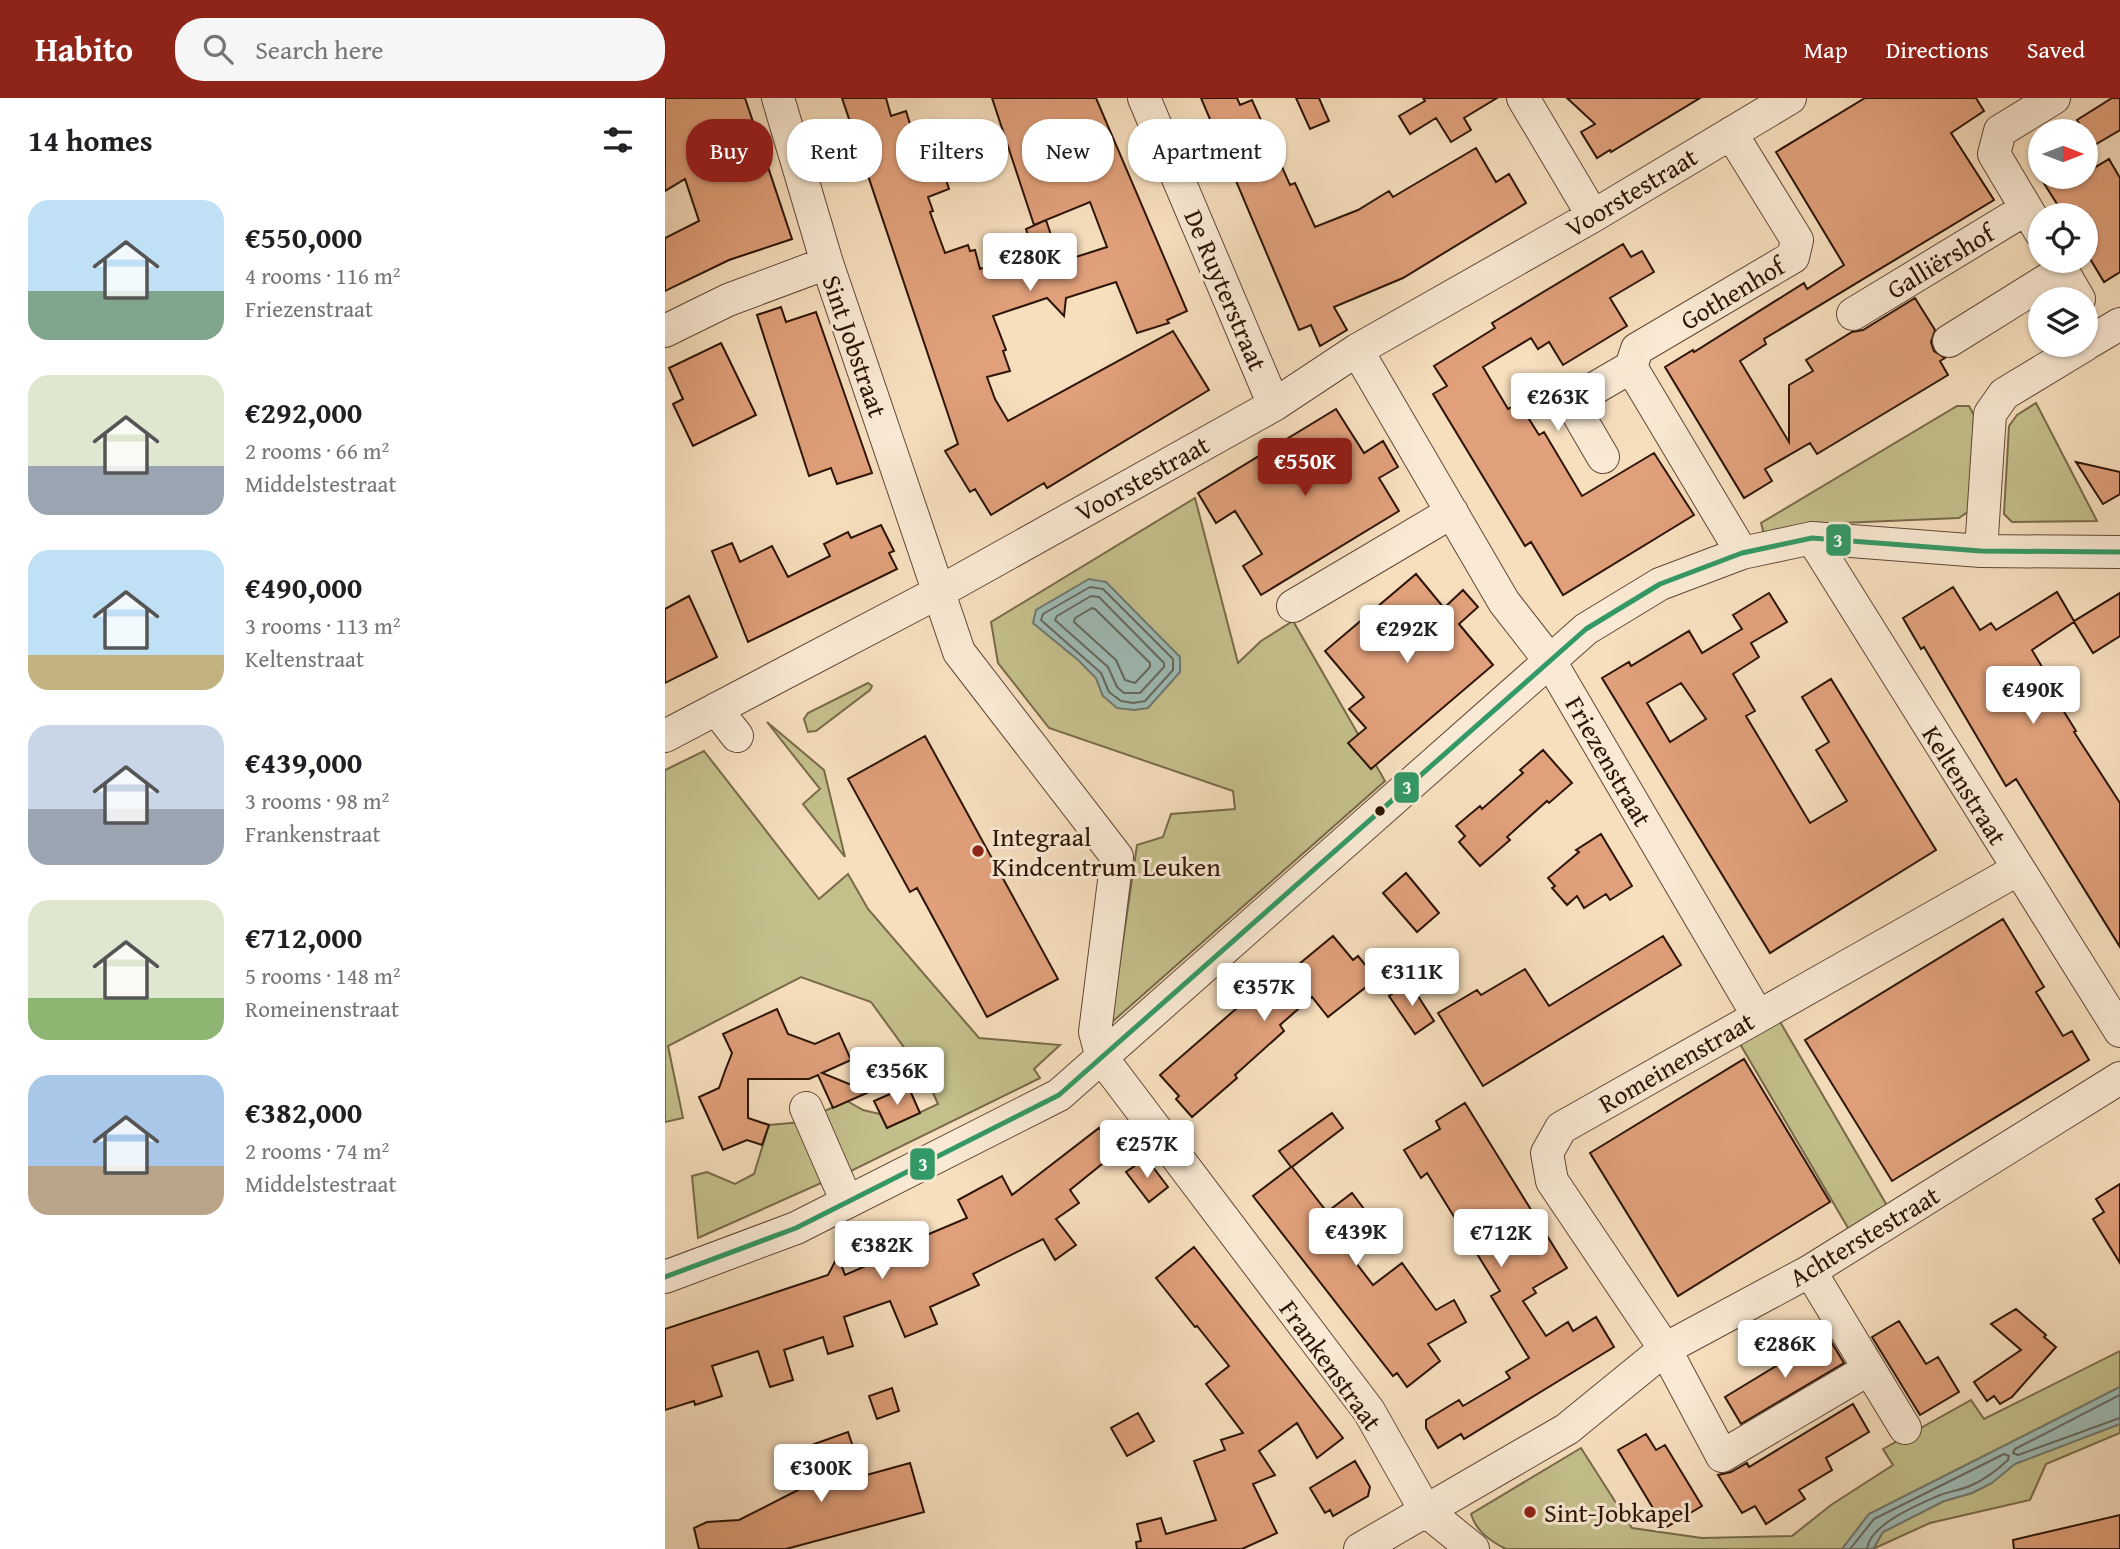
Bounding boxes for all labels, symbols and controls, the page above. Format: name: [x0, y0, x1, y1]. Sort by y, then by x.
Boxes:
search box: [175, 18, 665, 81]
text: Habito: [35, 25, 133, 73]
icon: search: [199, 30, 237, 68]
text: Search here: [255, 30, 383, 69]
text: Map: [1804, 32, 1848, 67]
text: Directions: [1886, 32, 1989, 67]
text: Saved: [2027, 32, 2085, 67]
text: 14 homes: [28, 118, 153, 162]
chip: Buy: [686, 119, 773, 182]
chip: Rent: [787, 119, 882, 182]
chip: Filters: [896, 119, 1008, 182]
chip: New: [1022, 119, 1114, 182]
chip: Apartment: [1128, 119, 1286, 182]
north arrow: [2028, 119, 2098, 189]
map controls: [2028, 119, 2098, 357]
icon: filters: [599, 121, 637, 159]
street label: Voorstestraat: [1557, 137, 1705, 247]
street label: De Ruyterstraat: [1175, 203, 1277, 377]
button: locate: [2028, 203, 2098, 273]
street label: Galliërshof: [1879, 212, 2003, 308]
text: €550,000: [245, 215, 362, 259]
icon: home: [84, 228, 168, 312]
pin: €280K: [981, 234, 1079, 293]
text: €280K: [999, 239, 1061, 272]
street label: Gothenhof: [1673, 245, 1794, 339]
text: 4 rooms · 116 m²: [245, 259, 400, 292]
street label: Sint Jobstraat: [812, 270, 898, 422]
button: layers: [2028, 287, 2098, 357]
text: Friezenstraat: [245, 292, 373, 325]
pin: €263K: [1509, 374, 1607, 433]
text: €263K: [1527, 379, 1589, 412]
text: €292,000: [245, 390, 362, 434]
icon: home: [84, 403, 168, 487]
street label: Voorstestraat: [1068, 425, 1216, 531]
text: 2 rooms · 66 m²: [245, 434, 389, 467]
pin: €550K: [1256, 438, 1354, 498]
text: €550K: [1274, 444, 1336, 477]
text: Middelstestraat: [245, 467, 397, 500]
line badge: 3: [1825, 523, 1852, 557]
text: 3: [1833, 526, 1843, 554]
text: €490,000: [245, 565, 362, 609]
icon: home: [84, 578, 168, 662]
pin: €292K: [1358, 606, 1456, 665]
text: 3 rooms · 113 m²: [245, 609, 400, 642]
text: €292K: [1376, 611, 1438, 644]
text: Keltenstraat: [245, 642, 364, 675]
pin: €490K: [1984, 666, 2082, 726]
text: €490K: [2002, 672, 2064, 705]
street label: Friezenstraat: [1556, 689, 1662, 833]
street label: Keltenstraat: [1913, 718, 2017, 852]
text: €439,000: [245, 740, 362, 784]
icon: home: [84, 753, 168, 837]
line badge: 3: [1393, 771, 1420, 804]
text: 3: [1402, 773, 1412, 801]
text: 3 rooms · 98 m²: [245, 784, 389, 817]
unlabelled marker: [1373, 804, 1387, 818]
text: Frankenstraat: [245, 817, 381, 850]
place label: Integraal Kindcentrum Leuken: [992, 817, 1221, 886]
marker: Integraal Kindcentrum Leuken: [970, 843, 986, 859]
text: €712,000: [245, 915, 362, 959]
icon: home: [84, 928, 168, 1012]
pin: €311K: [1363, 948, 1461, 1008]
text: €311K: [1381, 954, 1443, 987]
text: 5 rooms · 148 m²: [245, 959, 400, 992]
pin: €357K: [1215, 964, 1313, 1023]
text: €357K: [1233, 969, 1295, 1002]
text: Romeinenstraat: [245, 992, 399, 1025]
street label: Romeinenstraat: [1591, 1002, 1761, 1122]
pin: €356K: [848, 1048, 946, 1107]
text: €356K: [866, 1053, 928, 1086]
text: €382,000: [245, 1090, 362, 1134]
icon: home: [84, 1103, 168, 1187]
pin: €257K: [1098, 1121, 1196, 1180]
text: €257K: [1116, 1126, 1178, 1159]
text: 2 rooms · 74 m²: [245, 1134, 389, 1167]
line badge: 3: [909, 1147, 936, 1181]
text: 3: [918, 1150, 928, 1178]
text: Middelstestraat: [245, 1167, 397, 1200]
street label: Achterstestraat: [1782, 1176, 1946, 1296]
pin: €439K: [1307, 1208, 1405, 1268]
pin: €712K: [1452, 1210, 1550, 1269]
text: €439K: [1325, 1214, 1387, 1247]
text: €712K: [1470, 1215, 1532, 1248]
pin: €382K: [833, 1222, 931, 1281]
text: €382K: [851, 1227, 913, 1260]
street label: Frankenstraat: [1270, 1292, 1392, 1438]
pin: €286K: [1736, 1320, 1834, 1380]
text: €286K: [1754, 1326, 1816, 1359]
pin: €300K: [772, 1444, 870, 1504]
text: €300K: [790, 1450, 852, 1483]
place label: Sint-Jobkapel: [1544, 1493, 1691, 1532]
marker: Sint-Jobkapel: [1522, 1504, 1538, 1520]

